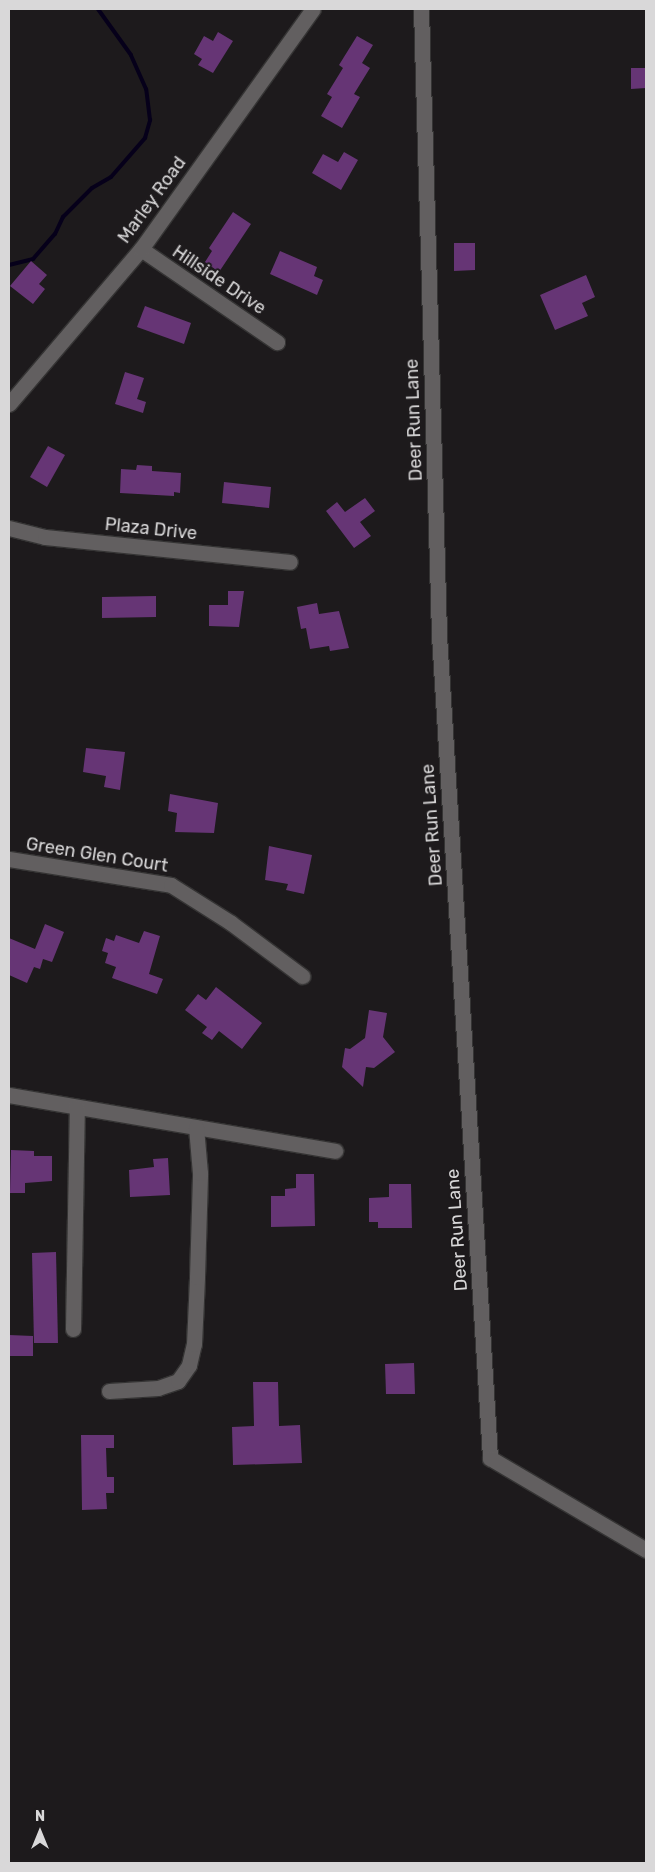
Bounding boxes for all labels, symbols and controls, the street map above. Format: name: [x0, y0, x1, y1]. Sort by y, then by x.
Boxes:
street label: Marley Road: [113, 152, 191, 248]
street label: Hillside Drive: [168, 241, 270, 319]
street label: Deer Run Lane: [401, 358, 427, 482]
street label: Plaza Drive: [104, 513, 198, 545]
street label: Deer Run Lane: [417, 763, 447, 887]
street label: Green Glen Court: [24, 833, 170, 877]
street label: Deer Run Lane: [442, 1168, 472, 1292]
north arrow: [15, 1807, 65, 1857]
text: N: [35, 1808, 45, 1825]

